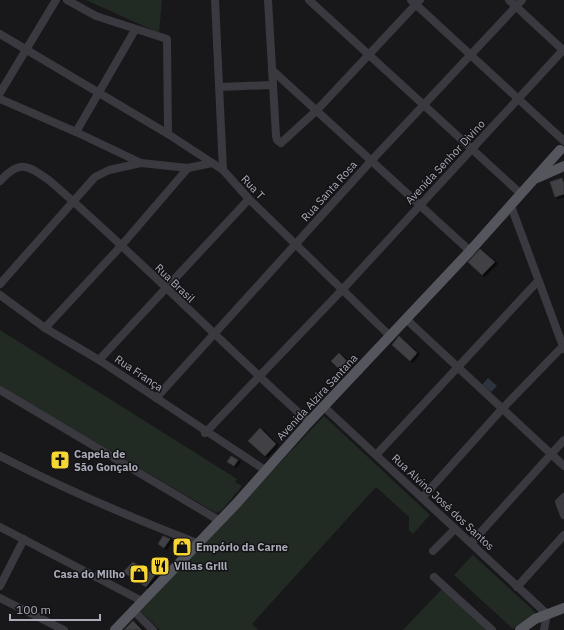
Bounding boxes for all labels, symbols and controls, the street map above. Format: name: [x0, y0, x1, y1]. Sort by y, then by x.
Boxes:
street label: Avenida Senhor Divino: [402, 117, 488, 207]
street label: Rua Santa Rosa: [298, 158, 360, 224]
street label: Rua T: [238, 172, 268, 203]
street label: Rua Brasil: [152, 261, 198, 305]
street label: Avenida Alzira Santana: [273, 351, 361, 443]
street label: Rua França: [112, 352, 166, 394]
place label: Capela de São Gonçalo: [74, 447, 138, 474]
church icon: Capela de São Gonçalo: [49, 449, 71, 471]
street label: Rua Alvino José dos Santos: [389, 451, 497, 553]
shop icon: Empório da Carne: [171, 536, 193, 558]
place label: Empório da Carne: [196, 540, 288, 554]
restaurant icon: Villas Grill: [149, 555, 171, 577]
place label: Villas Grill: [174, 559, 228, 573]
shop icon: Casa do Milho: [128, 563, 150, 585]
place label: Casa do Milho: [53, 567, 125, 581]
scale bar: [10, 596, 100, 622]
text: 100 m: [16, 602, 51, 617]

